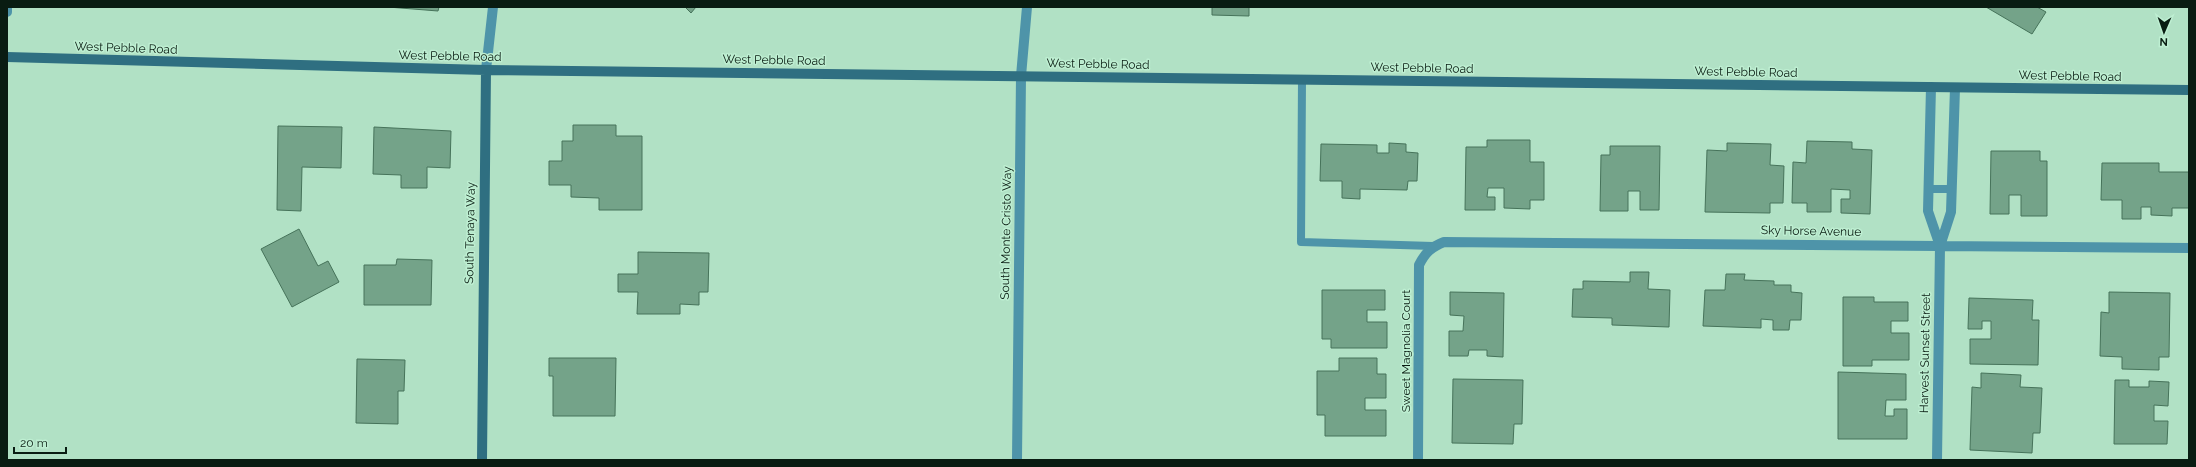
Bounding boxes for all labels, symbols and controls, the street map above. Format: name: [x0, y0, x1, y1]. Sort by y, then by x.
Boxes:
north arrow: [2144, 12, 2184, 52]
text: N: [2159, 35, 2168, 48]
street label: West Pebble Road: [74, 39, 178, 57]
street label: West Pebble Road: [398, 48, 502, 64]
street label: West Pebble Road: [722, 52, 826, 68]
street label: West Pebble Road: [1046, 56, 1150, 72]
street label: West Pebble Road: [1370, 60, 1474, 76]
street label: West Pebble Road: [1694, 64, 1798, 80]
street label: West Pebble Road: [2018, 68, 2122, 84]
street label: South Monte Cristo Way: [998, 166, 1014, 300]
street label: South Tenaya Way: [462, 181, 478, 284]
street label: Sky Horse Avenue: [1761, 223, 1861, 239]
street label: Sweet Magnolia Court: [1399, 290, 1413, 412]
street label: Harvest Sunset Street: [1917, 293, 1933, 413]
scale bar: [14, 429, 66, 455]
text: 20 m: [20, 436, 48, 450]

